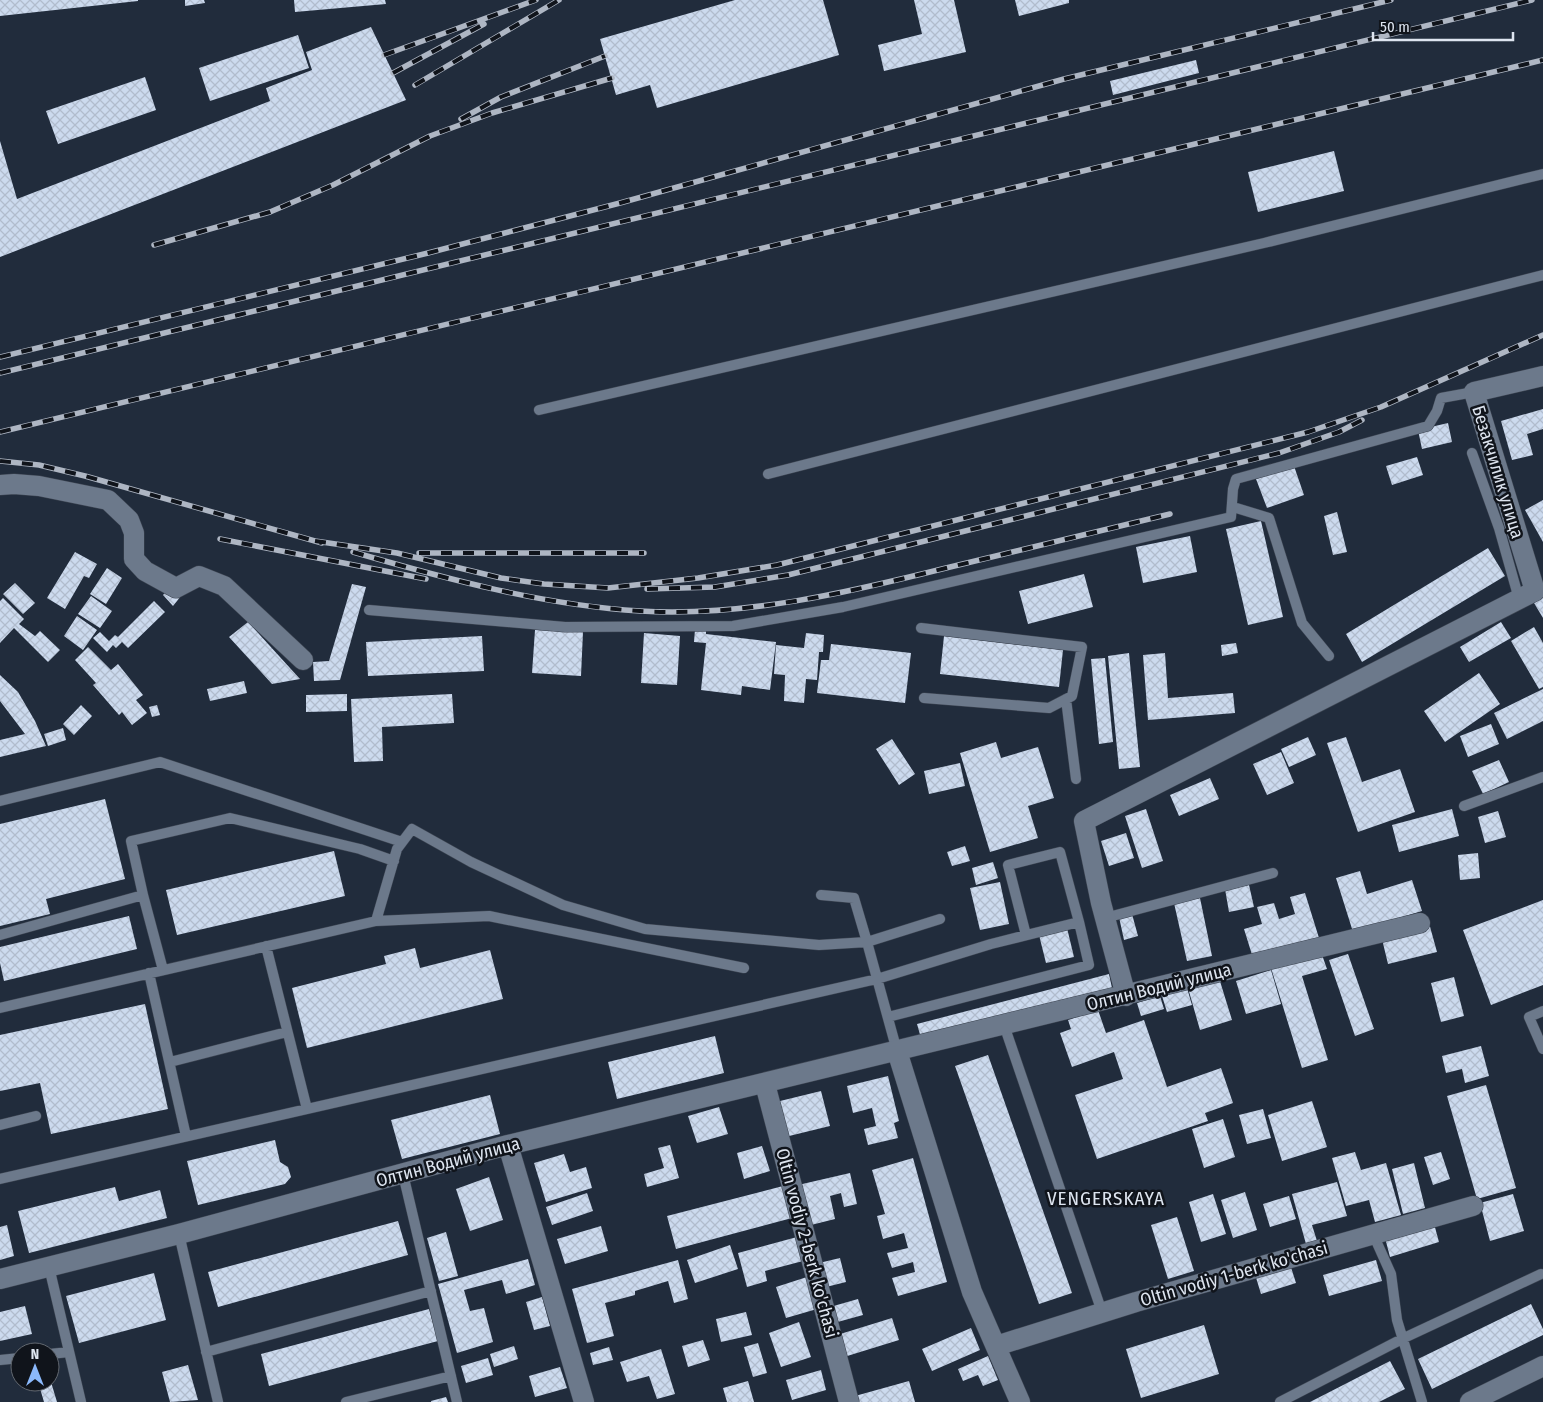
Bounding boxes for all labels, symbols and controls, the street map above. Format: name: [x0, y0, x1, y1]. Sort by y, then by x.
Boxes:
scale bar: [1373, 10, 1513, 42]
text: 50 m: [1380, 18, 1410, 36]
street label: Безакчилик улица: [1467, 403, 1529, 541]
street label: Олтин Водий улица: [1085, 958, 1234, 1016]
street label: Олтин Водий улица: [374, 1132, 523, 1192]
street label: Oltin vodiy 2-berk ko'chasi: [771, 1146, 843, 1340]
district label: VENGERSKAYA: [1047, 1187, 1165, 1210]
street label: Oltin vodiy 1-berk ko'chasi: [1138, 1237, 1330, 1311]
north arrow: [10, 1342, 60, 1392]
text: N: [31, 1346, 39, 1363]

